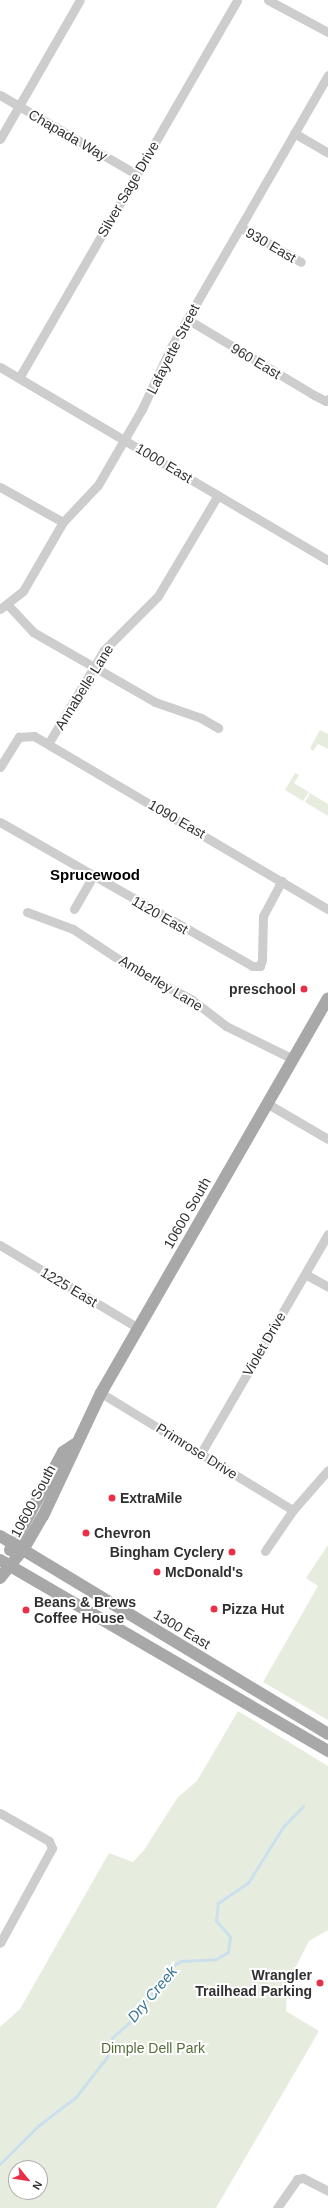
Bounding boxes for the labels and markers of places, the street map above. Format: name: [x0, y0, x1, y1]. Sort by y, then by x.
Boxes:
place label: preschool: [229, 981, 296, 997]
marker: preschool: [299, 984, 309, 994]
place label: ExtraMile: [120, 1490, 182, 1506]
marker: ExtraMile: [107, 1493, 117, 1503]
place label: Chevron: [94, 1525, 151, 1541]
marker: Chevron: [81, 1528, 91, 1538]
place label: Bingham Cyclery: [110, 1544, 224, 1560]
marker: Bingham Cyclery: [227, 1547, 237, 1557]
place label: McDonald's: [165, 1564, 243, 1580]
marker: McDonald's: [152, 1567, 162, 1577]
place label: Beans & Brews Coffee House: [34, 1594, 136, 1626]
place label: Pizza Hut: [222, 1601, 284, 1617]
marker: Pizza Hut: [209, 1604, 219, 1614]
marker: Beans & Brews Coffee House: [21, 1605, 31, 1615]
place label: Wrangler Trailhead Parking: [195, 1967, 312, 2000]
marker: Wrangler Trailhead Parking: [315, 1978, 325, 1988]

